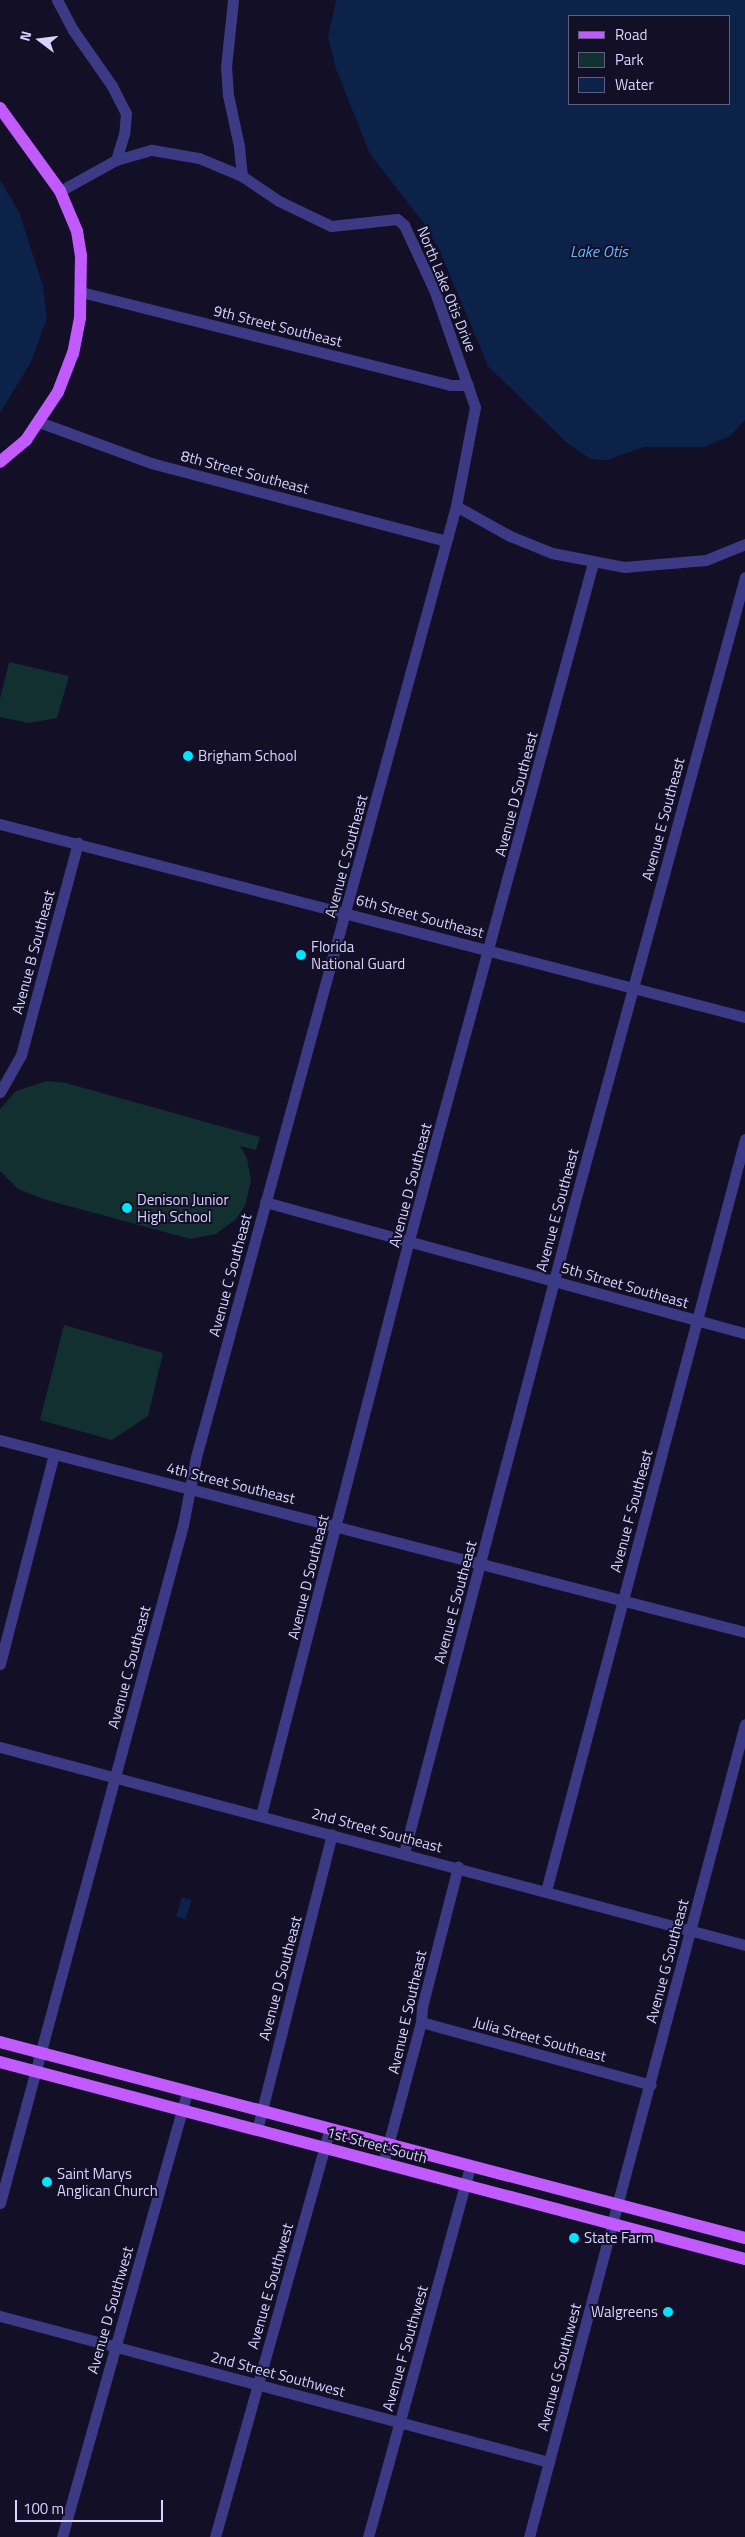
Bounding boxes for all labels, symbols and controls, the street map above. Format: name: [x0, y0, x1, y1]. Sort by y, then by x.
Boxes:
north arrow: [15, 15, 65, 65]
legend: [568, 15, 730, 105]
text: Road: [615, 23, 647, 46]
text: N: [14, 29, 36, 43]
text: Park: [615, 48, 644, 71]
text: Water: [615, 73, 654, 96]
street label: North Lake Otis Drive: [414, 224, 480, 354]
water label: Lake Otis: [570, 241, 628, 261]
street label: 9th Street Southeast: [212, 301, 344, 351]
street label: 8th Street Southeast: [179, 446, 311, 498]
street label: Avenue D Southeast: [491, 730, 541, 858]
place label: Brigham School: [198, 747, 297, 765]
marker: Brigham School: [182, 750, 194, 762]
street label: Avenue E Southeast: [638, 756, 688, 882]
street label: Avenue C Southeast: [321, 793, 371, 919]
street label: Avenue B Southeast: [8, 888, 58, 1016]
street label: 6th Street Southeast: [354, 890, 486, 942]
place label: Florida National Guard: [311, 937, 405, 972]
marker: Florida National Guard: [295, 949, 307, 961]
street label: Avenue D Southeast: [385, 1121, 435, 1249]
street label: Avenue E Southeast: [532, 1147, 582, 1273]
place label: Denison Junior High School: [137, 1190, 229, 1225]
marker: Denison Junior High School: [121, 1202, 133, 1214]
street label: Avenue C Southeast: [205, 1212, 255, 1338]
street label: 5th Street Southeast: [559, 1258, 691, 1312]
street label: Avenue F Southeast: [606, 1448, 656, 1574]
street label: 4th Street Southeast: [165, 1458, 297, 1508]
street label: Avenue D Southeast: [284, 1513, 332, 1641]
street label: Avenue E Southeast: [430, 1539, 480, 1665]
street label: Avenue C Southeast: [104, 1604, 154, 1730]
street label: 2nd Street Southeast: [310, 1804, 444, 1856]
street label: Avenue G Southeast: [642, 1897, 692, 2025]
street label: Avenue D Southeast: [255, 1914, 305, 2042]
street label: Avenue E Southeast: [384, 1948, 430, 2076]
street label: Julia Street Southeast: [472, 2013, 608, 2065]
street label: 1st Street South: [325, 2123, 429, 2167]
place label: Saint Marys Anglican Church: [57, 2164, 158, 2199]
marker: Saint Marys Anglican Church: [41, 2176, 53, 2188]
street label: Avenue E Southwest: [243, 2221, 297, 2351]
place label: State Farm: [584, 2229, 654, 2247]
marker: State Farm: [568, 2232, 580, 2244]
street label: Avenue D Southwest: [83, 2244, 137, 2376]
street label: Avenue F Southwest: [378, 2283, 432, 2413]
street label: Avenue G Southwest: [533, 2301, 585, 2433]
place label: Walgreens: [591, 2303, 658, 2321]
marker: Walgreens: [662, 2306, 674, 2318]
street label: 2nd Street Southwest: [209, 2347, 347, 2401]
scale bar: [18, 2490, 165, 2522]
text: 100 m: [23, 2497, 64, 2520]

